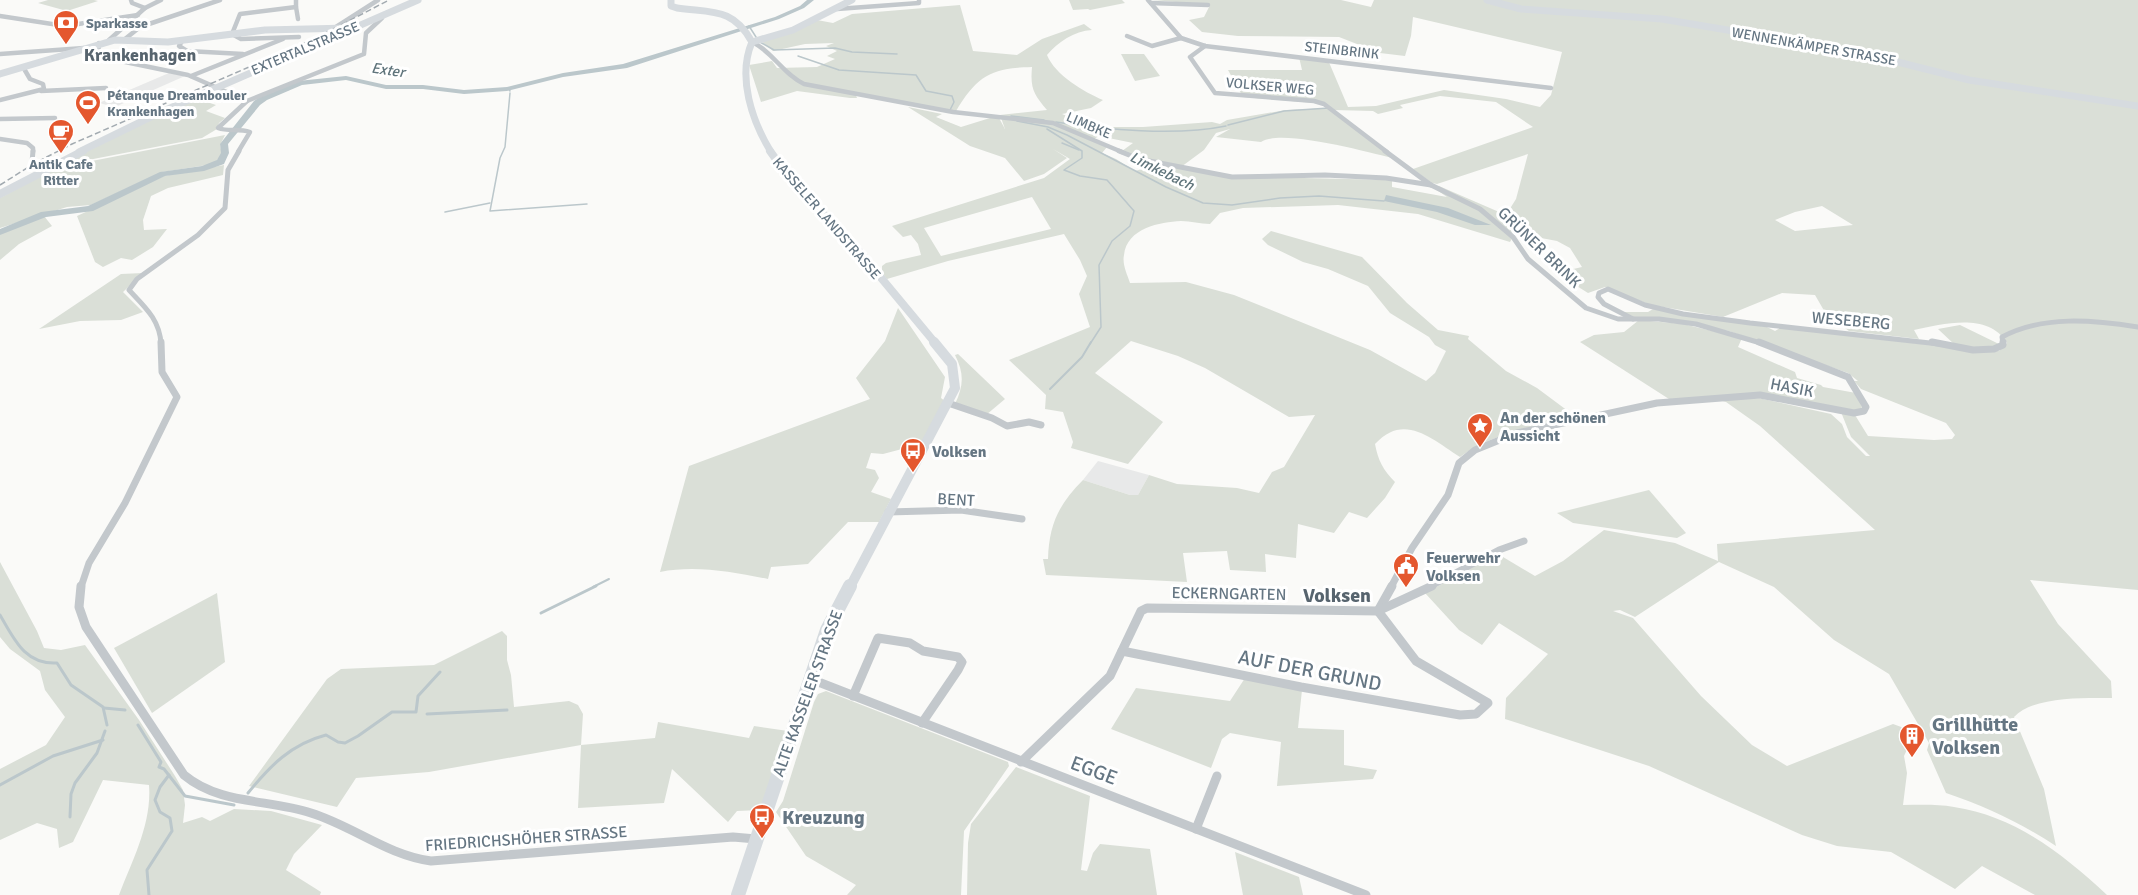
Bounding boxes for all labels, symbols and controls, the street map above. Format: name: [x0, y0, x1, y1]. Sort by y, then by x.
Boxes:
bank icon: Sparkasse: [51, 8, 81, 46]
place label: Sparkasse: [86, 15, 148, 32]
street label: EXTERTALSTRASSE: [249, 18, 362, 79]
street label: WENNENKÄMPER STRASSE: [1730, 24, 1897, 69]
street label: STEINBRINK: [1304, 38, 1381, 63]
district label: Krankenhagen: [84, 44, 196, 66]
water label: Exter: [370, 59, 408, 82]
street label: VOLKSER WEG: [1225, 74, 1315, 99]
place label: Pétanque Dreambouler Krankenhagen: [107, 87, 247, 120]
sports icon: Pétanque Dreambouler Krankenhagen: [73, 88, 103, 126]
street label: LIMBKE: [1064, 108, 1114, 143]
cafe icon: Antik Cafe Ritter: [46, 117, 76, 155]
water label: Limkebach: [1127, 148, 1198, 195]
street label: KASSELER LANDSTRASSE: [769, 154, 884, 283]
place label: Antik Cafe Ritter: [29, 156, 93, 189]
street label: GRÜNER BRINK: [1494, 203, 1585, 293]
street label: WESEBERG: [1811, 308, 1891, 334]
street label: HASIK: [1768, 374, 1816, 402]
place label: An der schönen Aussicht: [1500, 408, 1606, 446]
place icon: An der schönen Aussicht: [1465, 411, 1495, 449]
bus stop icon: Volksen: [898, 436, 928, 474]
place label: Volksen: [932, 442, 987, 462]
street label: BENT: [937, 489, 975, 511]
place label: Feuerwehr Volksen: [1426, 548, 1501, 586]
public building icon: Feuerwehr Volksen: [1391, 551, 1421, 589]
street label: ECKERNGARTEN: [1171, 583, 1287, 605]
district label: Volksen: [1303, 583, 1371, 608]
street label: ALTE KASSELER STRASSE: [768, 607, 847, 779]
street label: AUF DER GRUND: [1236, 644, 1384, 697]
place label: Grillhütte Volksen: [1932, 712, 2018, 760]
building icon: Grillhütte Volksen: [1897, 721, 1927, 759]
street label: EGGE: [1067, 750, 1121, 791]
bus stop icon: Kreuzung: [747, 802, 777, 840]
place label: Kreuzung: [782, 805, 865, 830]
street label: FRIEDRICHSHÖHER STRASSE: [424, 822, 628, 856]

